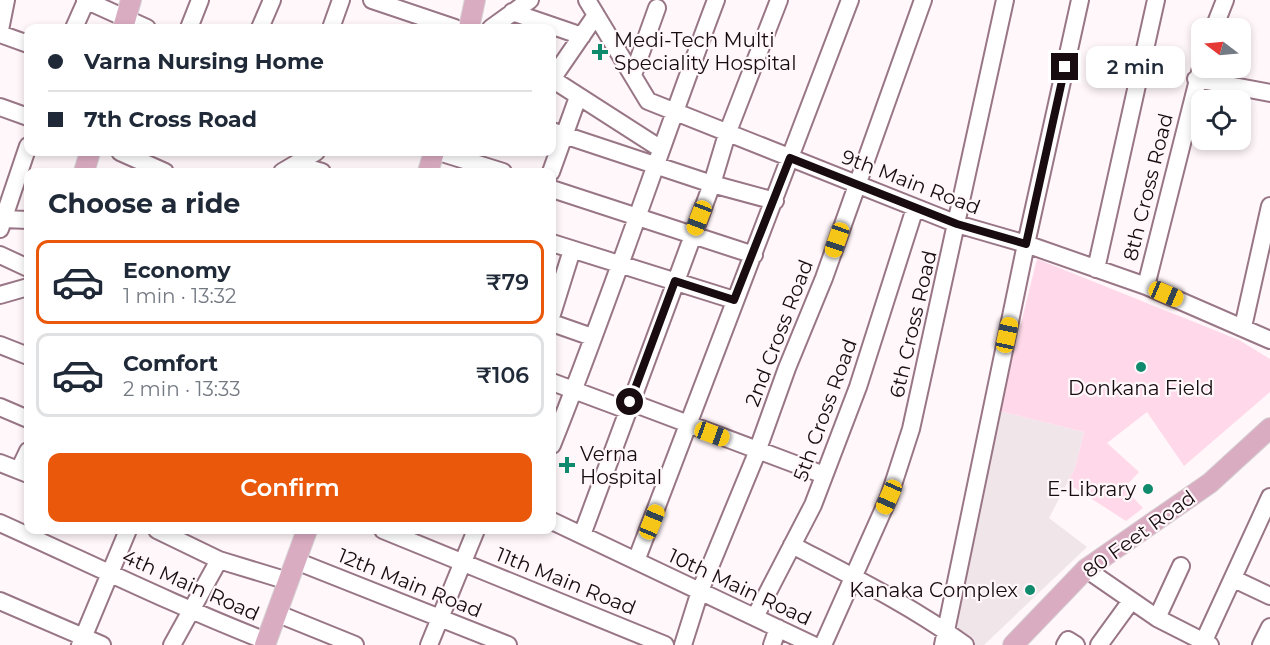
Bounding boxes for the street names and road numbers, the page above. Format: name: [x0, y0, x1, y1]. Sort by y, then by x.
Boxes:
street label: 8th Cross Road: [1118, 111, 1178, 263]
street label: 9th Main Road: [838, 145, 984, 219]
street label: 6th Cross Road: [884, 248, 942, 400]
street label: 2nd Cross Road: [740, 256, 818, 410]
street label: 5th Cross Road: [788, 336, 862, 484]
street label: 80 Feet Road: [1078, 485, 1200, 583]
street label: 11th Main Road: [493, 542, 639, 620]
street label: 12th Main Road: [335, 543, 485, 623]
street label: 10th Main Road: [665, 543, 815, 631]
street label: 4th Main Road: [119, 544, 263, 626]

